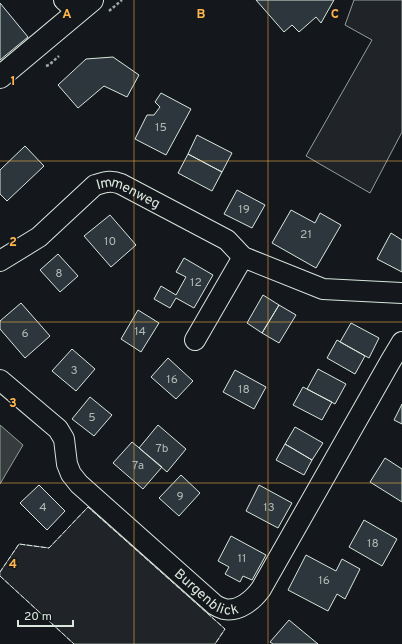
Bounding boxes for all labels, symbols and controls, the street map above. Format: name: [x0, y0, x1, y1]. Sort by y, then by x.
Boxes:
text: A: [62, 7, 72, 23]
text: B: [197, 7, 206, 23]
text: C: [331, 7, 339, 23]
text: 1: [10, 74, 16, 90]
house number: 15: [155, 120, 167, 136]
street label: Immenweg: [95, 174, 163, 213]
house number: 19: [238, 202, 250, 218]
house number: 21: [300, 227, 312, 243]
house number: 10: [104, 234, 116, 250]
text: 2: [9, 235, 17, 251]
house number: 8: [55, 266, 63, 282]
house number: 12: [190, 275, 202, 291]
house number: 14: [134, 324, 146, 340]
house number: 6: [21, 326, 29, 342]
house number: 3: [70, 363, 78, 379]
house number: 16: [166, 372, 178, 388]
house number: 18: [238, 382, 250, 398]
text: 3: [9, 396, 17, 412]
house number: 5: [88, 410, 96, 426]
house number: 7b: [155, 441, 169, 457]
house number: 7a: [132, 458, 144, 474]
house number: 9: [176, 489, 184, 505]
house number: 4: [39, 500, 47, 516]
house number: 13: [263, 500, 275, 516]
house number: 18: [367, 536, 379, 552]
house number: 11: [238, 551, 246, 567]
text: 4: [9, 557, 17, 573]
street label: Burgenblick: [170, 566, 240, 620]
house number: 16: [318, 573, 330, 589]
scale bar: [18, 602, 73, 628]
text: 20 m: [24, 609, 52, 625]

